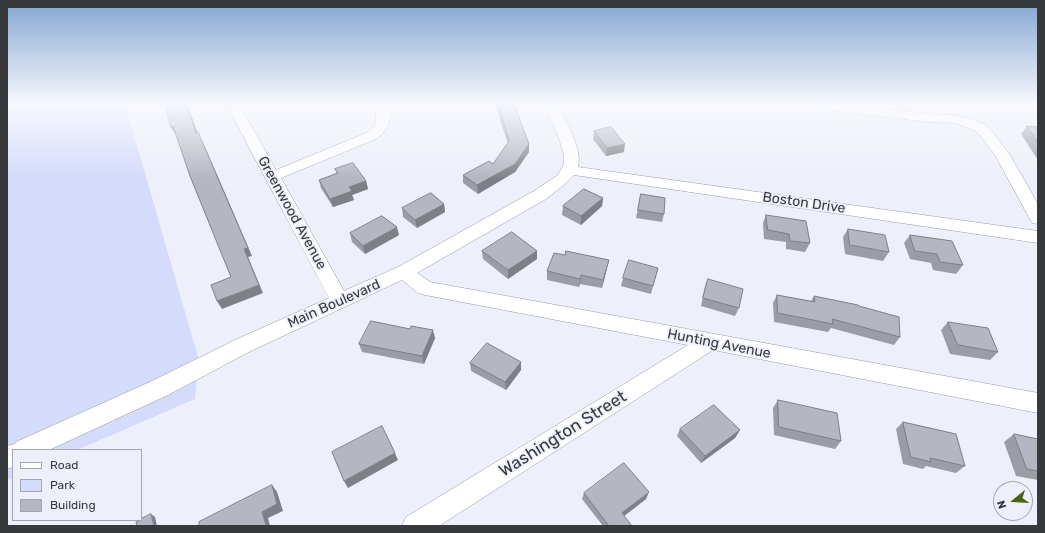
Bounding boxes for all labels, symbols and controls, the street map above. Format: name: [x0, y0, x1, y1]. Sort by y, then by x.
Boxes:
street label: Greenwood Avenue: [254, 154, 330, 272]
street label: Boston Drive: [761, 189, 847, 217]
street label: Main Boulevard: [285, 276, 383, 332]
street label: Hunting Avenue: [666, 326, 772, 362]
street label: Washington Street: [496, 387, 630, 481]
legend: [12, 449, 142, 521]
text: Road: [50, 458, 78, 472]
text: Park: [50, 478, 75, 492]
north arrow: [993, 481, 1033, 521]
text: Building: [50, 498, 96, 512]
text: N: [995, 499, 1009, 510]

